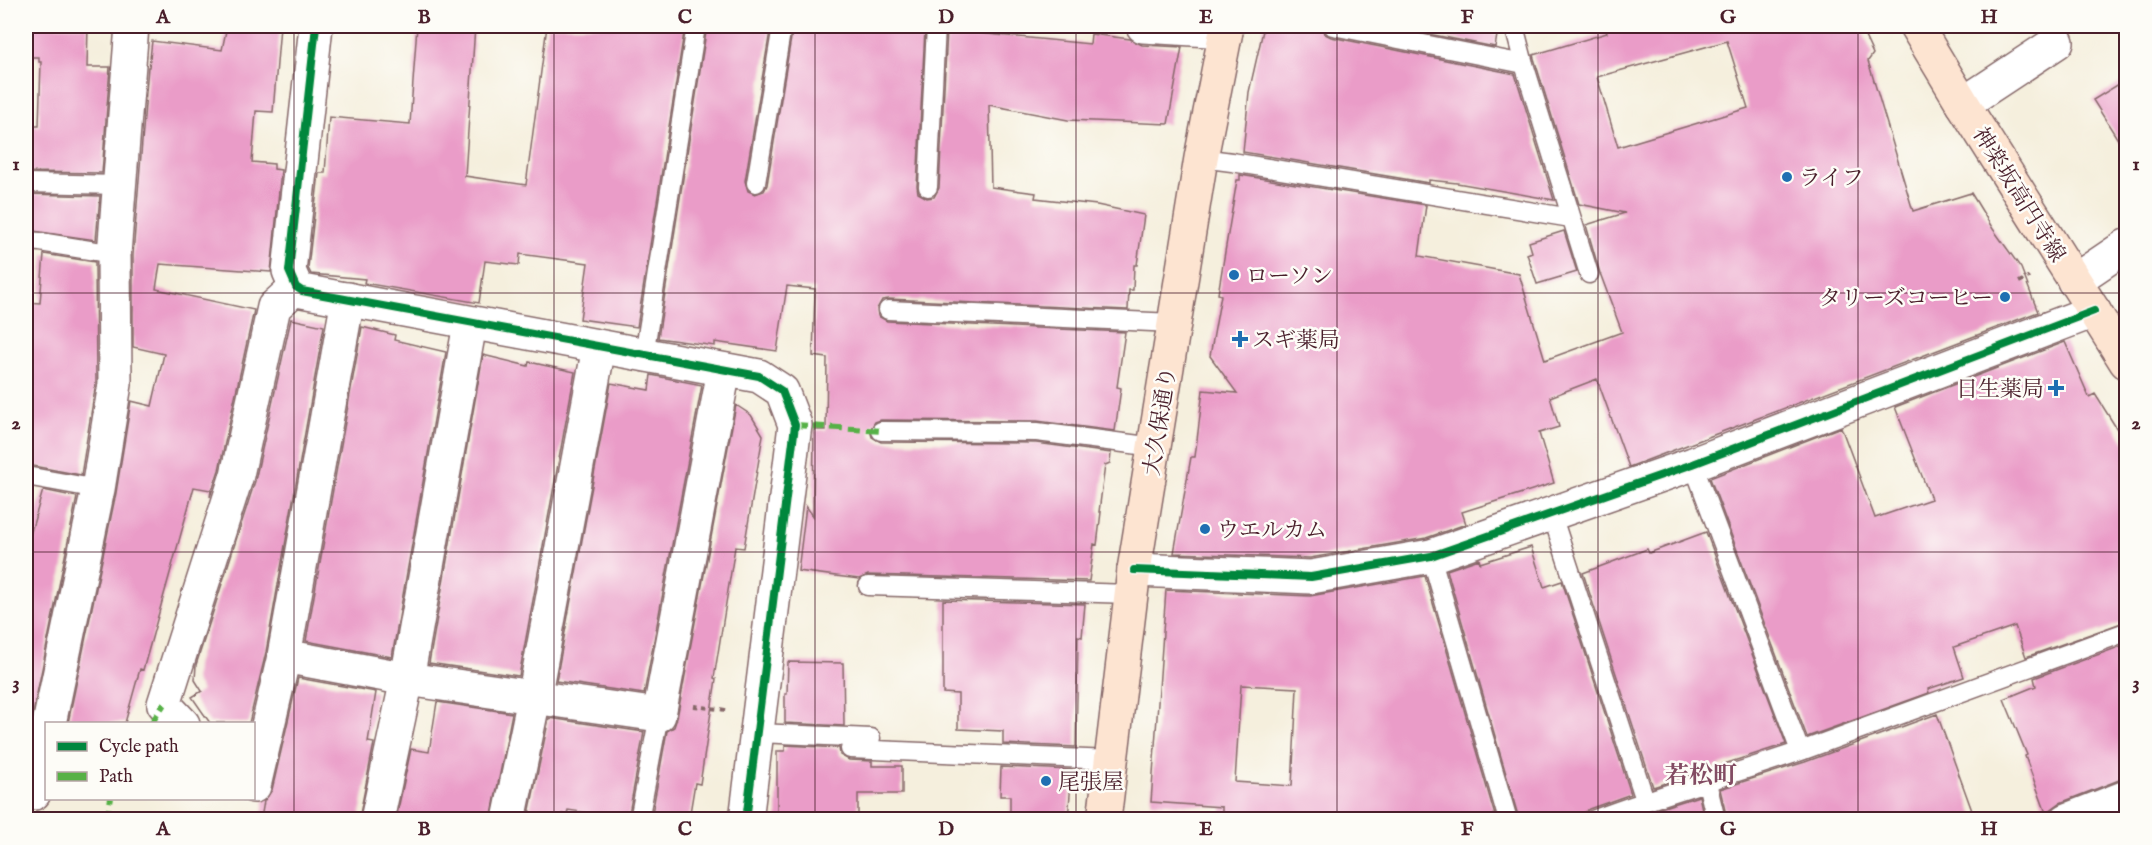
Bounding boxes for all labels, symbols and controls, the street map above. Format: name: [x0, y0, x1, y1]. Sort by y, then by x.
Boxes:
text: A: [155, 5, 171, 30]
text: B: [417, 5, 431, 30]
text: C: [678, 5, 692, 30]
text: D: [938, 5, 954, 30]
text: E: [1199, 5, 1213, 30]
text: F: [1461, 5, 1474, 30]
text: G: [1720, 5, 1737, 30]
text: H: [1980, 5, 1998, 30]
street label: 神楽坂高円寺線: [1966, 122, 2071, 268]
text: 1: [12, 152, 20, 177]
text: 1: [2132, 152, 2140, 177]
place label: ライフ: [1799, 165, 1864, 193]
marker: ライフ: [1780, 170, 1794, 184]
place label: ローソン: [1246, 263, 1333, 291]
marker: ローソン: [1227, 268, 1241, 282]
place label: タリーズコーヒー: [1819, 285, 1993, 313]
marker: タリーズコーヒー: [1998, 290, 2012, 304]
place label: スギ薬局: [1252, 327, 1340, 355]
marker: スギ薬局: [1233, 332, 1247, 346]
street label: 大久保通り: [1139, 365, 1183, 478]
place label: 日生薬局: [1956, 376, 2044, 404]
marker: 日生薬局: [2049, 381, 2063, 395]
text: 2: [11, 411, 21, 436]
text: 2: [2131, 411, 2141, 436]
place label: ウエルカム: [1217, 517, 1327, 545]
marker: ウエルカム: [1198, 522, 1212, 536]
text: 3: [12, 671, 20, 696]
text: 3: [2132, 671, 2140, 696]
legend: [45, 722, 255, 800]
text: Cycle path: [99, 736, 179, 759]
district label: 若松町: [1665, 761, 1737, 792]
text: Path: [99, 766, 133, 789]
place label: 尾張屋: [1058, 769, 1124, 797]
marker: 尾張屋: [1039, 774, 1053, 788]
text: A: [155, 817, 171, 842]
text: B: [417, 817, 431, 842]
text: C: [678, 817, 692, 842]
text: D: [938, 817, 954, 842]
text: E: [1199, 817, 1213, 842]
text: F: [1461, 817, 1474, 842]
text: G: [1720, 817, 1737, 842]
text: H: [1980, 817, 1998, 842]

